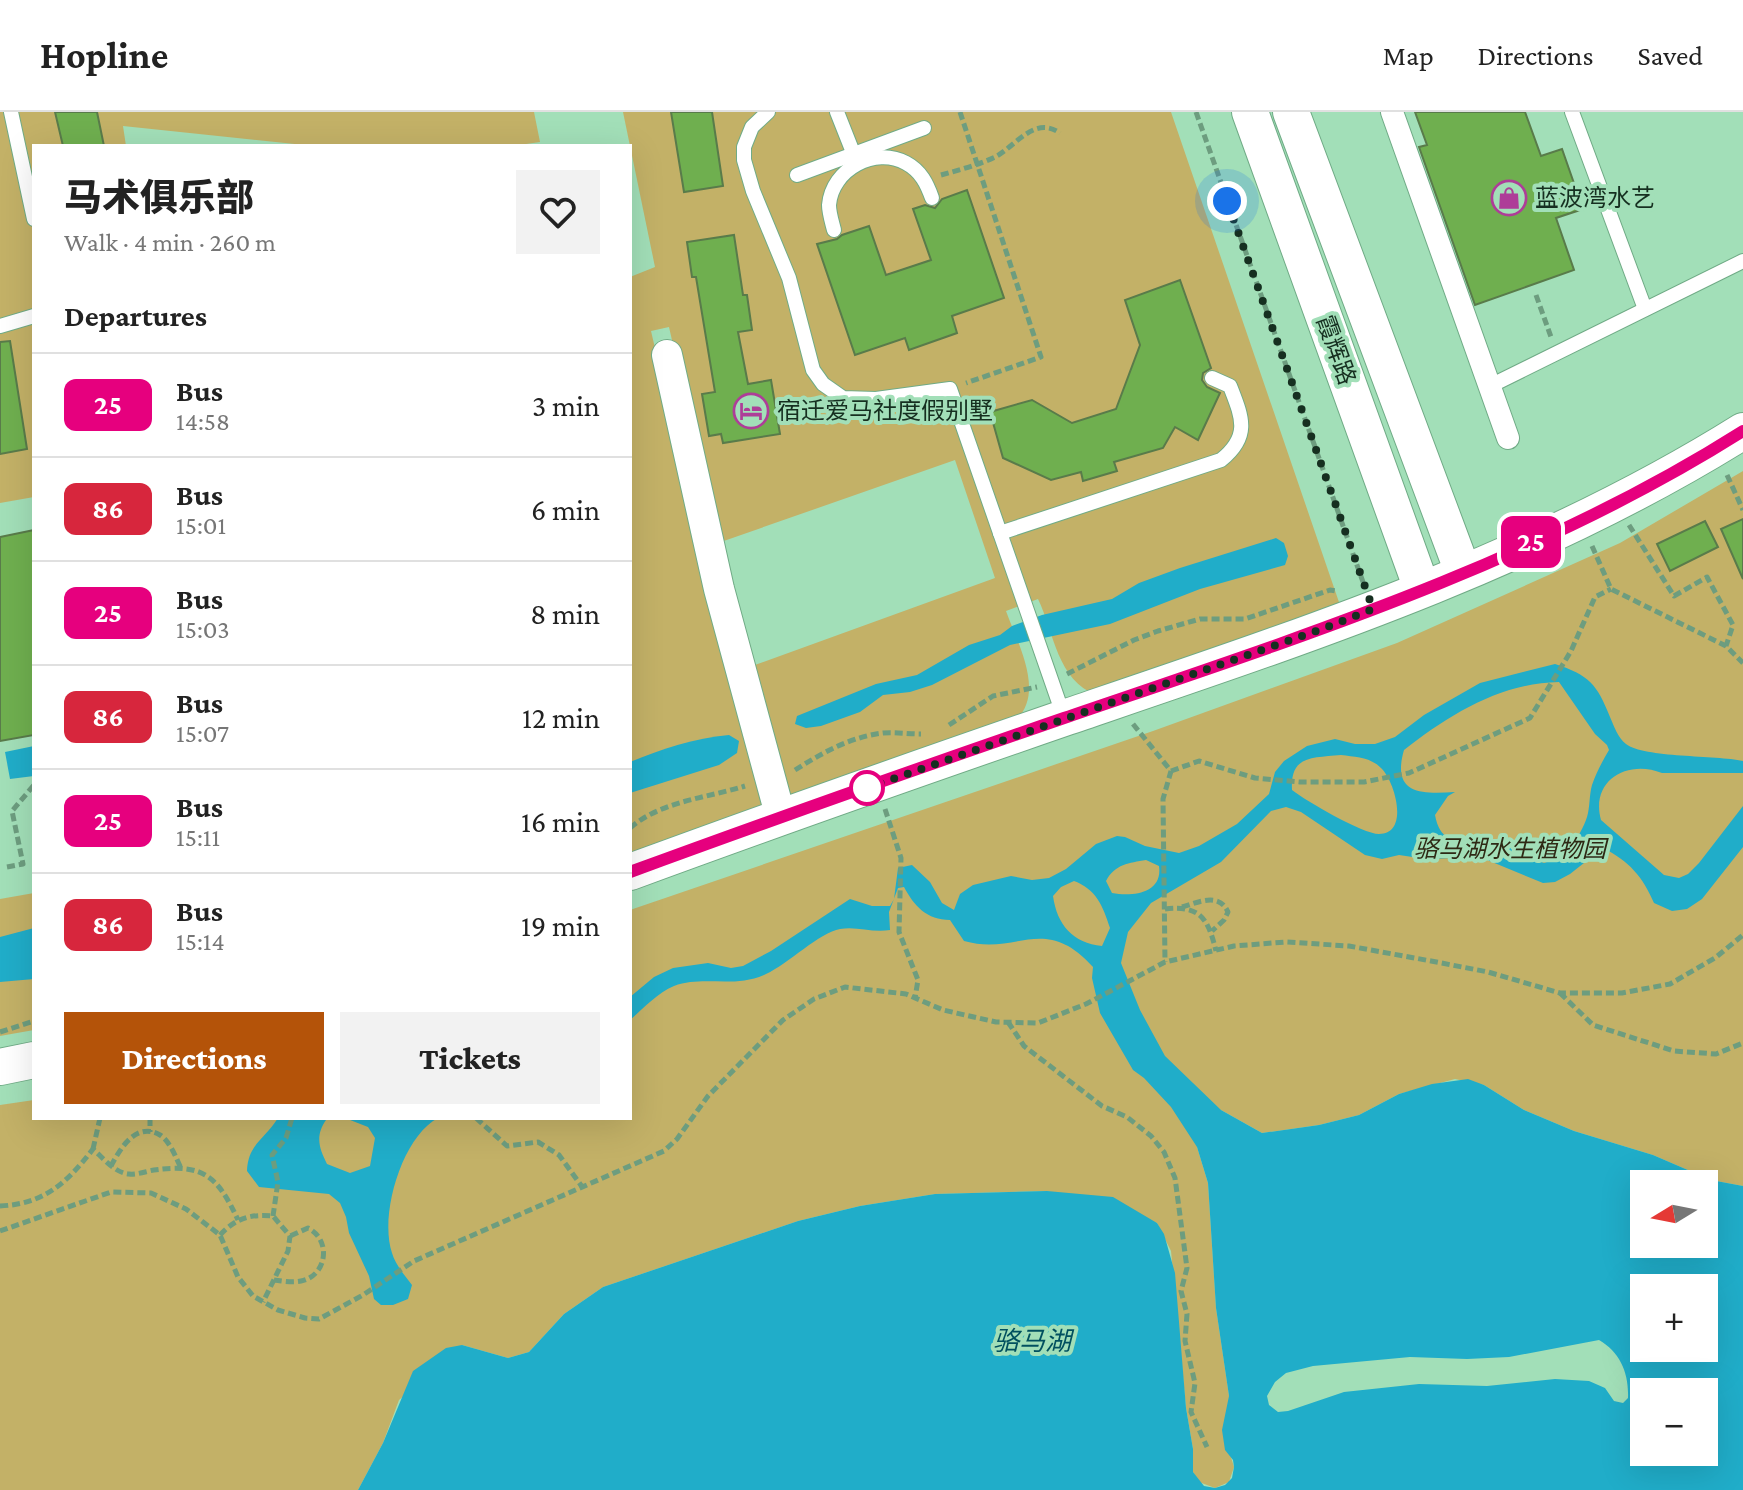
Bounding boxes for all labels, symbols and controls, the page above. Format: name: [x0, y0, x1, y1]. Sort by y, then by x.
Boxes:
text: Hopline: [40, 34, 168, 76]
text: Map: [1383, 40, 1434, 71]
text: Directions: [1478, 40, 1593, 71]
text: Saved: [1637, 40, 1703, 71]
button: heart: [516, 170, 600, 254]
text: 马术俱乐部: [64, 177, 254, 219]
shop icon: 蓝波湾水艺: [1490, 179, 1528, 217]
your location: [1207, 181, 1247, 221]
place label: 蓝波湾水艺: [1535, 184, 1655, 211]
text: Walk · 4 min · 260 m: [64, 228, 276, 257]
text: Departures: [64, 299, 207, 332]
street label: 霞辉路: [1311, 311, 1361, 388]
text: Bus: [176, 374, 223, 407]
text: 25: [94, 389, 122, 420]
text: 3 min: [532, 389, 600, 422]
hotel icon: 宿迁爱马社度假别墅: [732, 392, 770, 430]
place label: 宿迁爱马社度假别墅: [777, 397, 993, 424]
text: 14:58: [176, 407, 230, 436]
text: Bus: [176, 478, 223, 511]
text: 86: [92, 493, 124, 524]
text: 6 min: [531, 493, 600, 526]
text: 15:01: [176, 511, 226, 540]
line badge: 25: [1495, 516, 1567, 568]
text: 25: [1517, 526, 1545, 557]
text: Bus: [176, 582, 223, 615]
text: 25: [94, 597, 122, 628]
text: 8 min: [530, 597, 600, 630]
text: 15:03: [176, 615, 230, 644]
text: Bus: [176, 686, 223, 719]
text: 86: [92, 701, 124, 732]
text: 12 min: [522, 701, 600, 734]
text: 15:07: [176, 719, 229, 748]
unlabelled marker: [850, 771, 884, 805]
text: Bus: [176, 790, 223, 823]
text: 25: [94, 805, 122, 836]
text: 16 min: [521, 805, 600, 838]
text: 15:11: [176, 823, 220, 852]
park label: 骆马湖水生植物园: [1414, 835, 1609, 862]
text: Bus: [176, 894, 223, 927]
text: 86: [92, 909, 124, 940]
text: 19 min: [521, 909, 600, 942]
text: 15:14: [176, 927, 225, 956]
button: Directions: [64, 1012, 324, 1104]
button: Tickets: [340, 1012, 600, 1104]
north arrow: [1630, 1170, 1718, 1258]
map controls: [1630, 1170, 1718, 1466]
button: +: [1630, 1274, 1718, 1362]
water label: 骆马湖: [993, 1327, 1075, 1356]
button: −: [1630, 1378, 1718, 1466]

